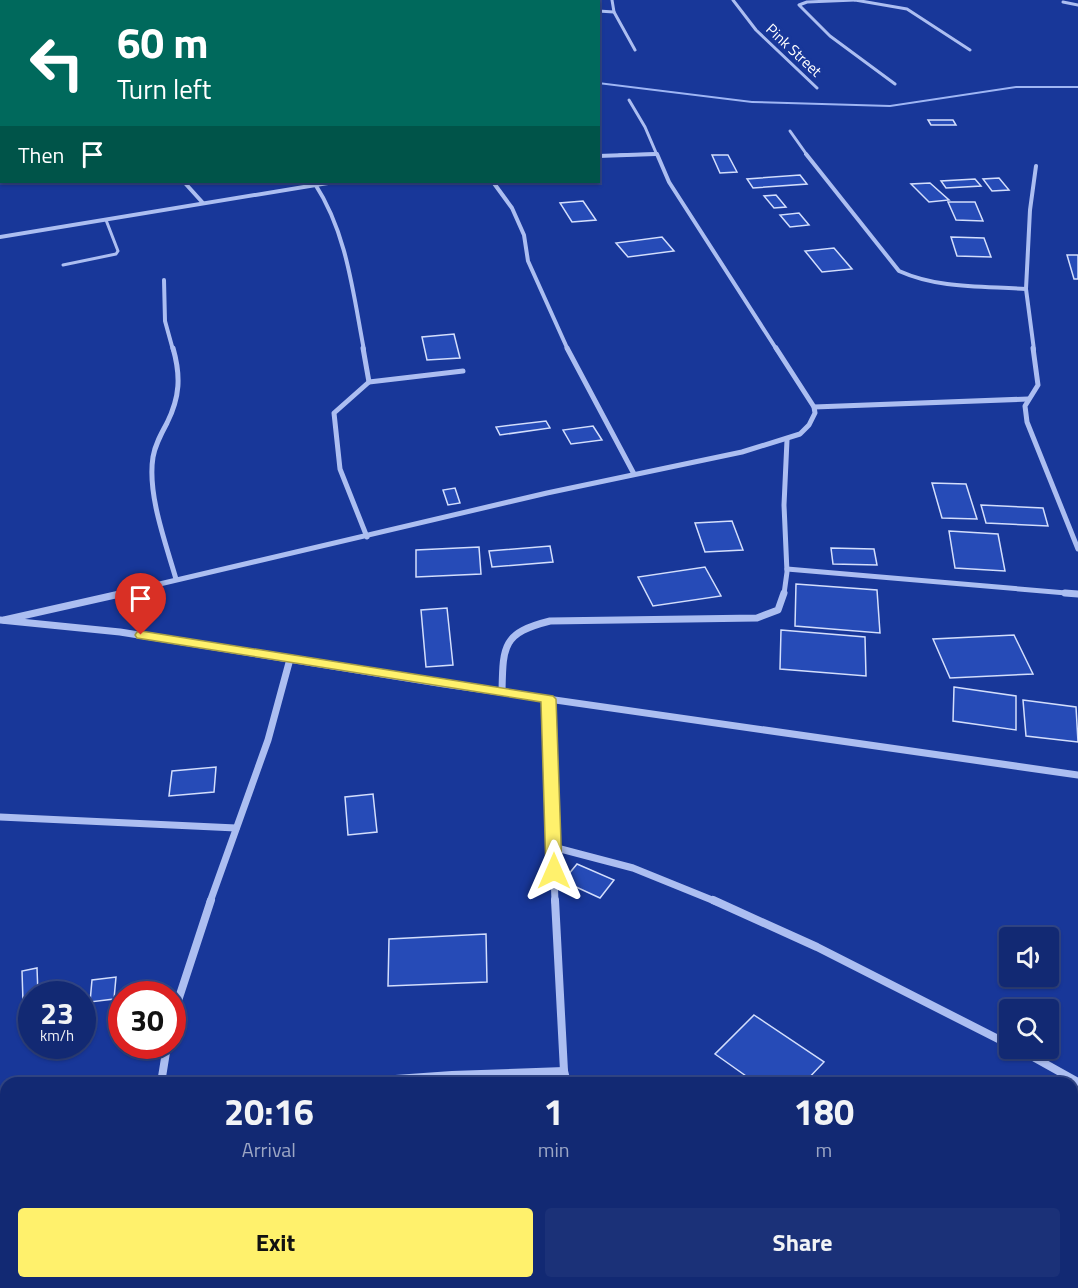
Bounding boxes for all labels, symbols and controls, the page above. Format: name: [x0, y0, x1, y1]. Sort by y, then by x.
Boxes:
text: 60 m: [117, 10, 209, 74]
street label: Pink Street: [761, 18, 828, 83]
icon: left: [18, 24, 96, 102]
text: Turn left: [117, 68, 211, 109]
text: Then: [18, 138, 64, 172]
icon: arrive: [76, 138, 109, 171]
pin: [115, 573, 166, 635]
icon: arrive: [124, 582, 157, 615]
position arrow: [522, 839, 586, 903]
map controls: [999, 927, 1059, 1059]
button: sound: [999, 927, 1059, 987]
speed limit sign: 30: [108, 981, 186, 1059]
text: 23: [40, 990, 74, 1036]
button: search: [999, 999, 1059, 1059]
text: km/h: [40, 1024, 74, 1047]
text: 20:16: [224, 1084, 314, 1139]
text: 1: [544, 1084, 564, 1139]
text: 180: [794, 1084, 854, 1139]
text: Arrival: [242, 1134, 296, 1165]
text: min: [538, 1134, 570, 1165]
text: m: [815, 1134, 832, 1165]
button: Exit: [18, 1208, 533, 1277]
button: Share: [545, 1208, 1060, 1277]

